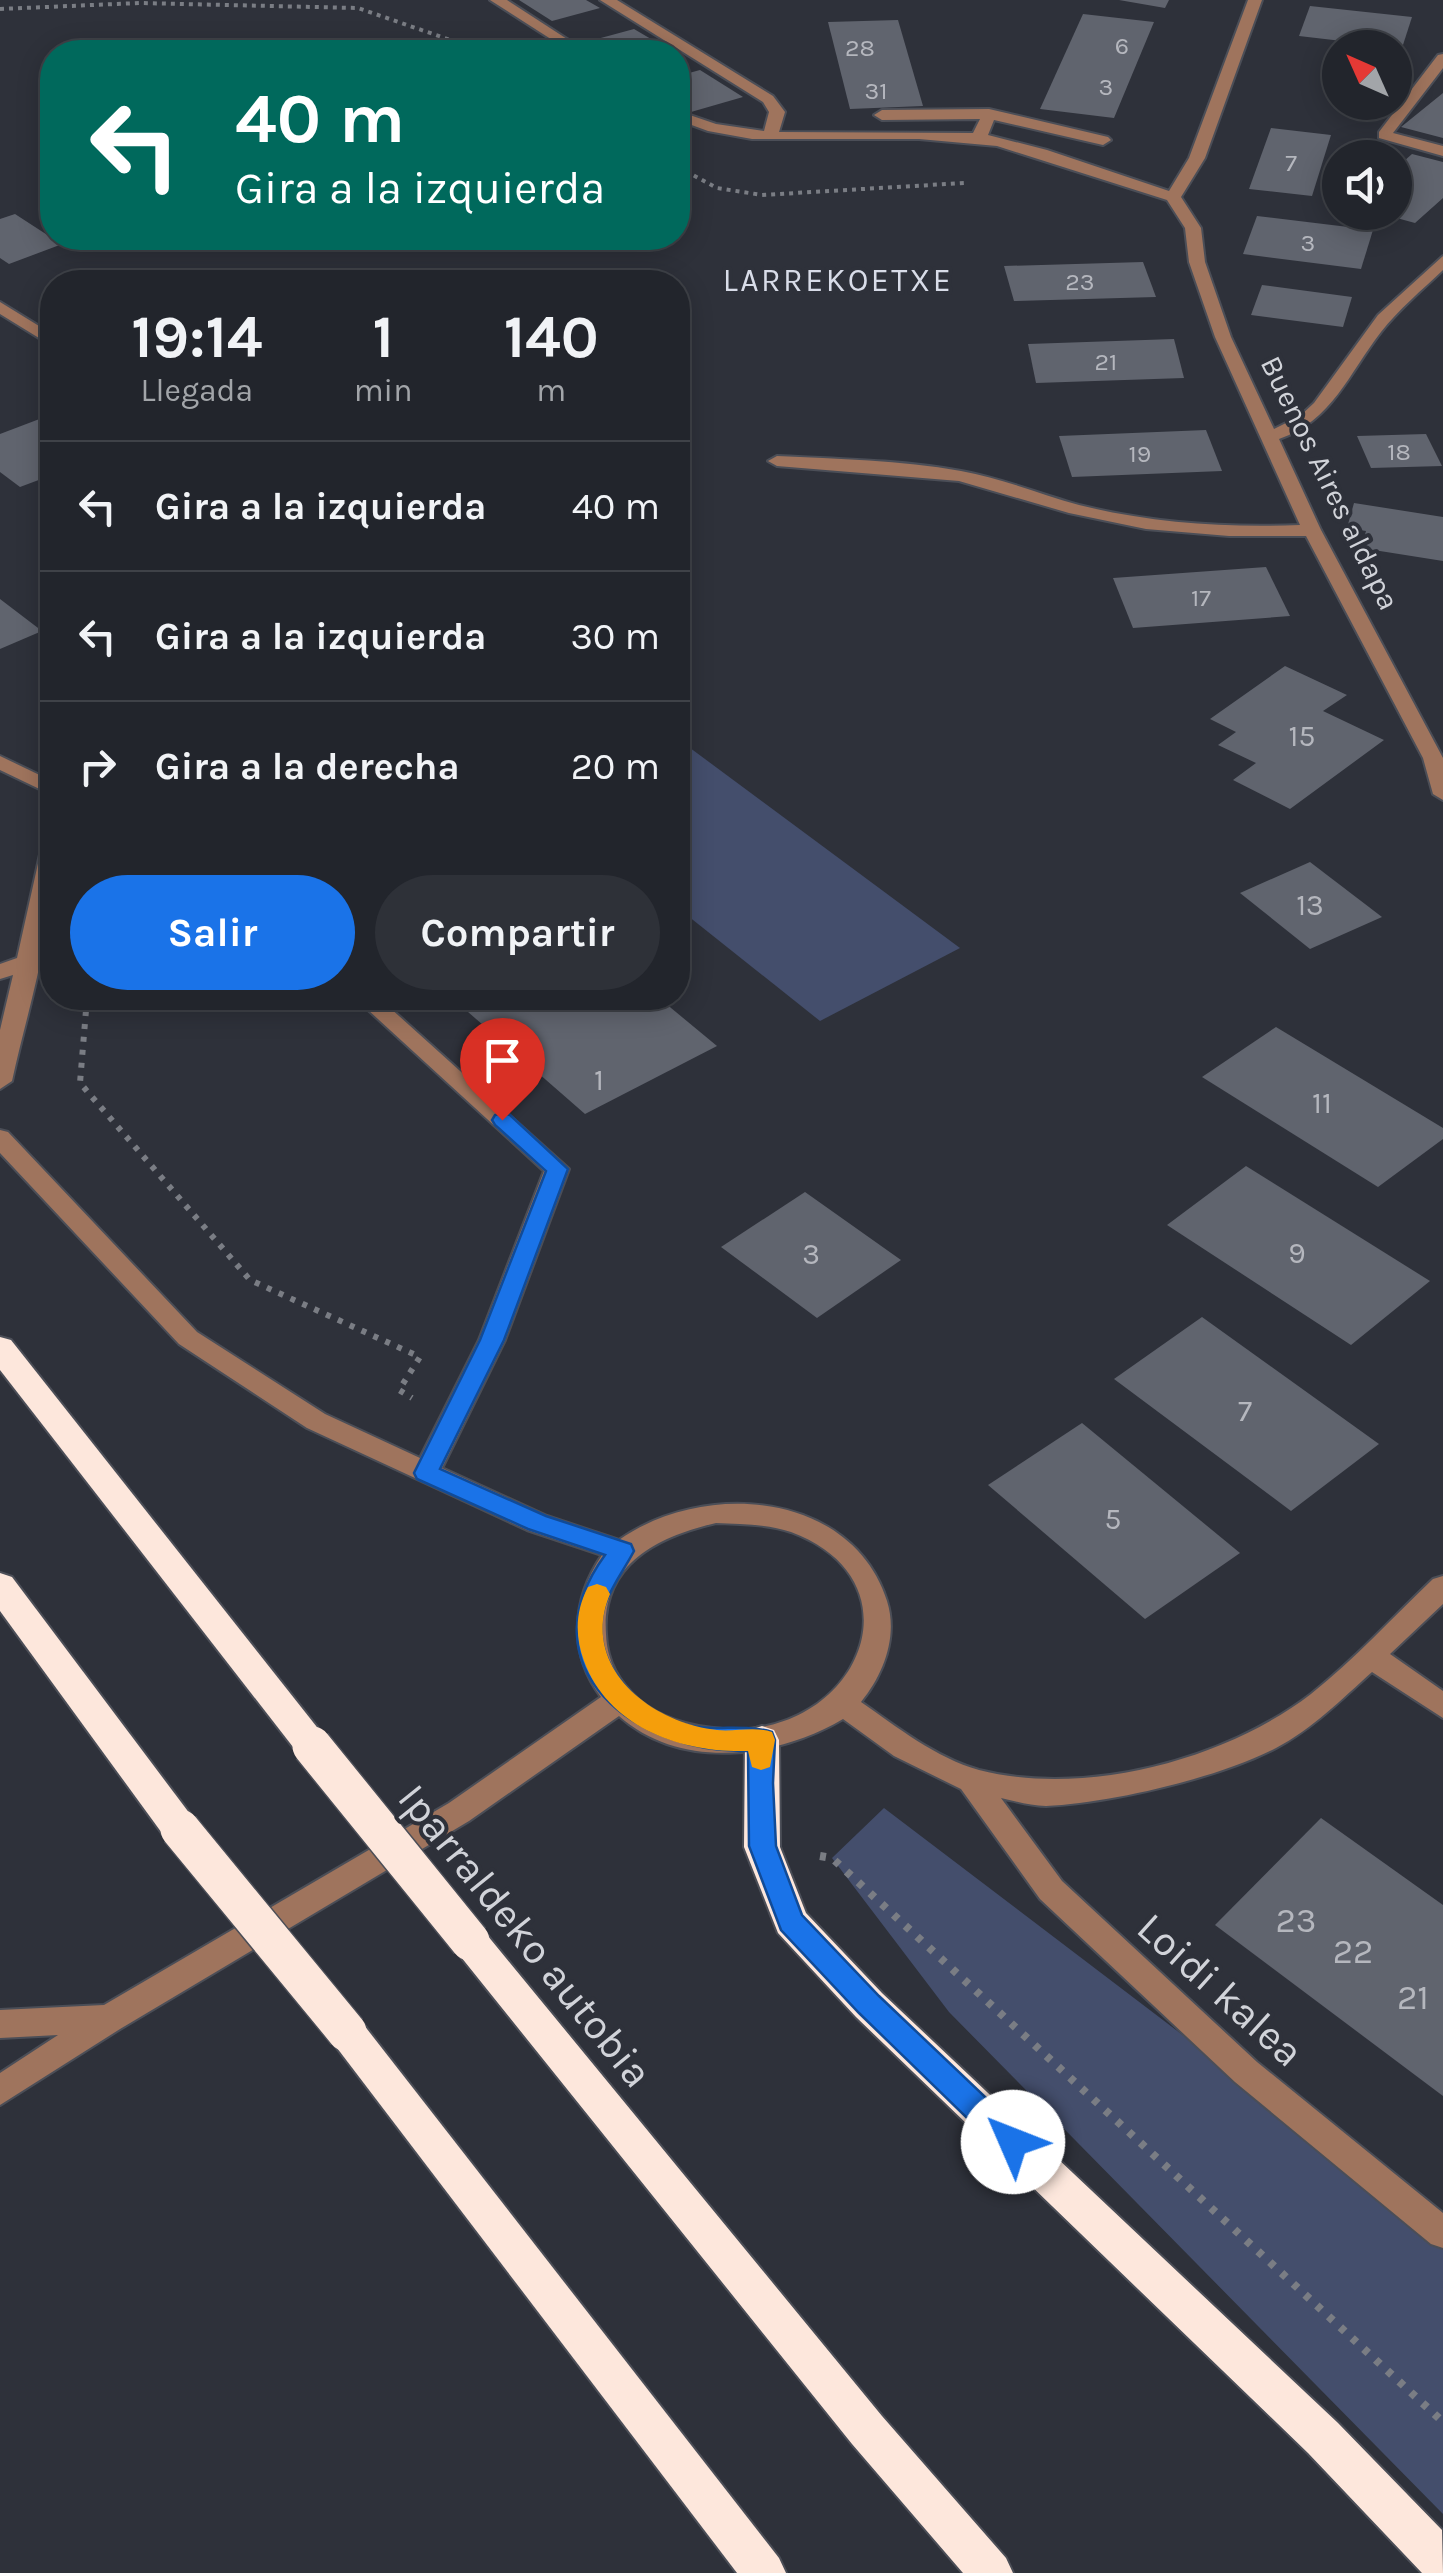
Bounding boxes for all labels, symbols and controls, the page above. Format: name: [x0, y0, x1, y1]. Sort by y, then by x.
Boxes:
north arrow: [1322, 30, 1412, 120]
map controls: [1322, 30, 1412, 230]
house number: 6: [1115, 31, 1129, 60]
house number: 28: [845, 33, 875, 62]
house number: 3: [1099, 72, 1113, 101]
house number: 31: [864, 76, 888, 105]
text: 40 m: [235, 78, 405, 160]
icon: left: [70, 80, 200, 210]
button: sound: [1322, 140, 1412, 230]
house number: 7: [1285, 148, 1297, 177]
text: Gira a la izquierda: [235, 162, 605, 214]
house number: 3: [1301, 228, 1315, 257]
district label: LARREKOETXE: [723, 262, 953, 299]
house number: 23: [1065, 267, 1095, 296]
text: 19:14: [131, 302, 262, 372]
text: 1: [372, 302, 394, 372]
text: 140: [504, 302, 599, 372]
house number: 21: [1095, 347, 1117, 376]
street label: Buenos Aires aldapa: [1253, 350, 1407, 616]
text: Llegada: [141, 372, 253, 409]
text: min: [354, 372, 412, 409]
text: m: [536, 372, 566, 409]
house number: 18: [1387, 437, 1411, 466]
house number: 19: [1129, 439, 1151, 468]
icon: left: [70, 479, 125, 534]
text: Gira a la izquierda: [155, 484, 487, 529]
text: 40 m: [572, 484, 660, 529]
house number: 17: [1191, 583, 1211, 612]
icon: left: [70, 609, 125, 664]
text: Gira a la izquierda: [155, 614, 487, 659]
text: 30 m: [570, 614, 660, 659]
house number: 15: [1289, 718, 1315, 754]
icon: right: [70, 739, 125, 794]
text: Gira a la derecha: [155, 744, 460, 789]
text: 20 m: [571, 744, 660, 789]
button: Salir: [70, 875, 355, 990]
button: Compartir: [375, 875, 660, 990]
house number: 13: [1296, 887, 1324, 923]
pin: [460, 1018, 545, 1121]
icon: arrive: [475, 1033, 530, 1088]
house number: 1: [594, 1062, 604, 1098]
house number: 11: [1312, 1085, 1332, 1121]
house number: 9: [1288, 1235, 1306, 1271]
house number: 3: [802, 1236, 820, 1272]
house number: 7: [1238, 1393, 1252, 1429]
house number: 5: [1105, 1501, 1121, 1537]
street label: Iparraldeko autobia: [388, 1774, 663, 2097]
house number: 23: [1276, 1900, 1316, 1941]
street label: Loidi kalea: [1127, 1902, 1313, 2077]
house number: 22: [1333, 1931, 1373, 1972]
house number: 21: [1397, 1977, 1429, 2018]
position arrow: [961, 2090, 1065, 2194]

